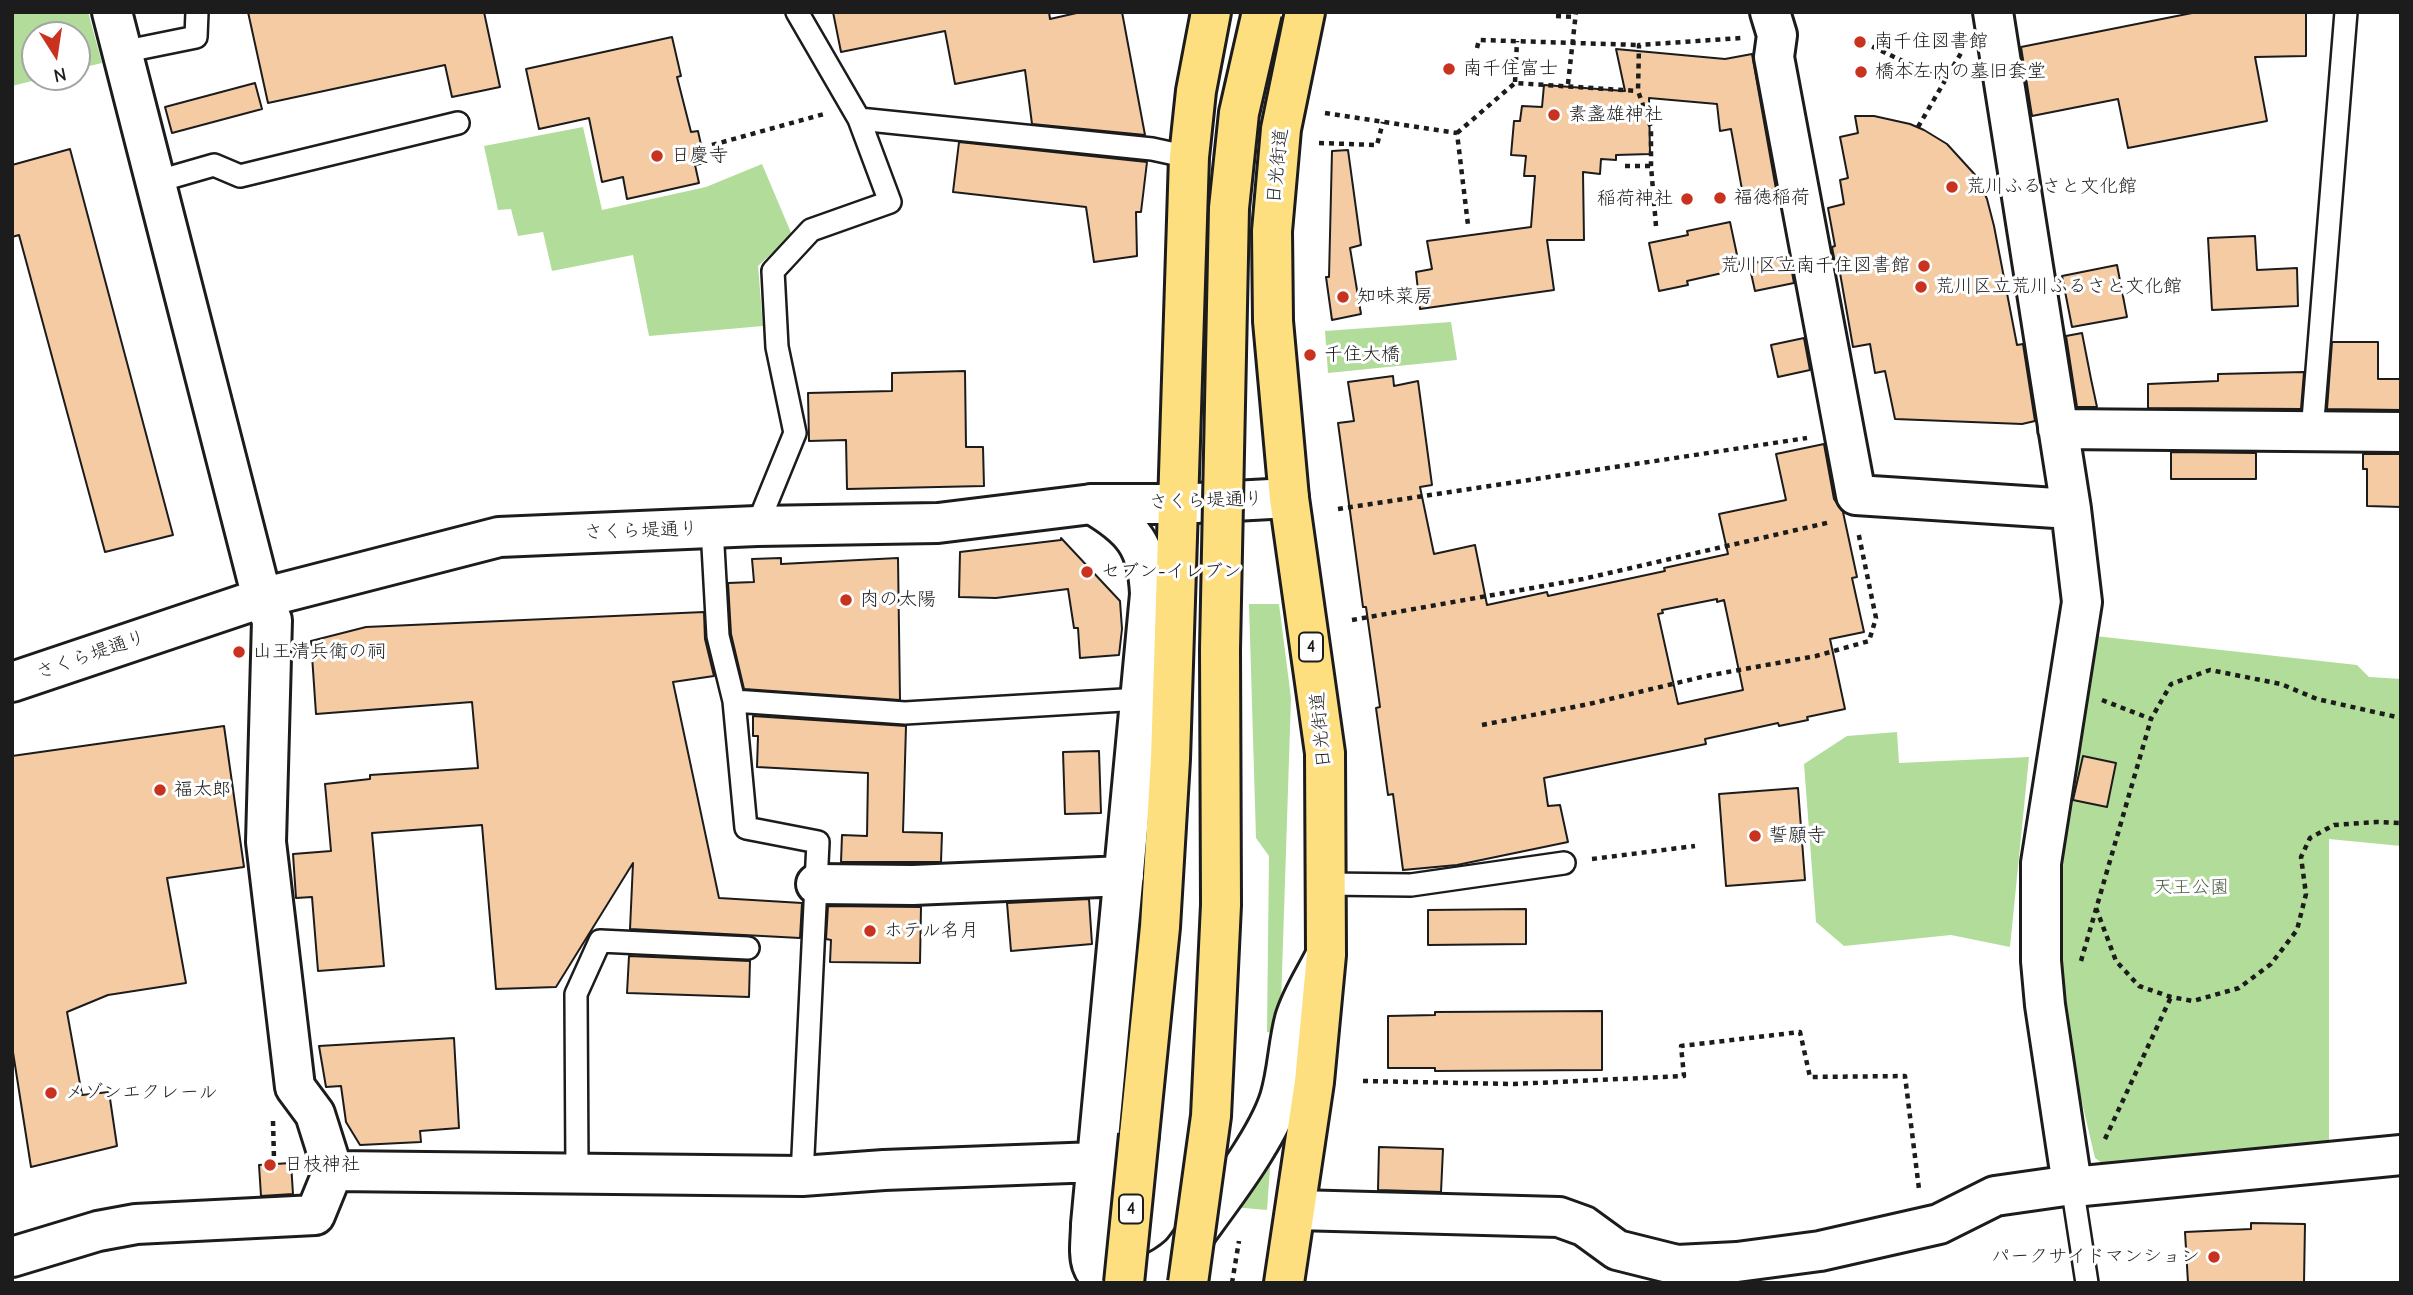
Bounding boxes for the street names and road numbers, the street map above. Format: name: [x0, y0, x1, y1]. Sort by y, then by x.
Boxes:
street label: 日光街道: [1263, 127, 1293, 205]
street label: さくら堤通り: [1149, 488, 1263, 514]
street label: さくら堤通り: [584, 518, 698, 544]
street label: さくら堤通り: [33, 626, 149, 684]
road number: 4: [1299, 632, 1323, 662]
street label: 日光街道: [1306, 691, 1336, 769]
road number: 4: [1119, 1194, 1143, 1224]

